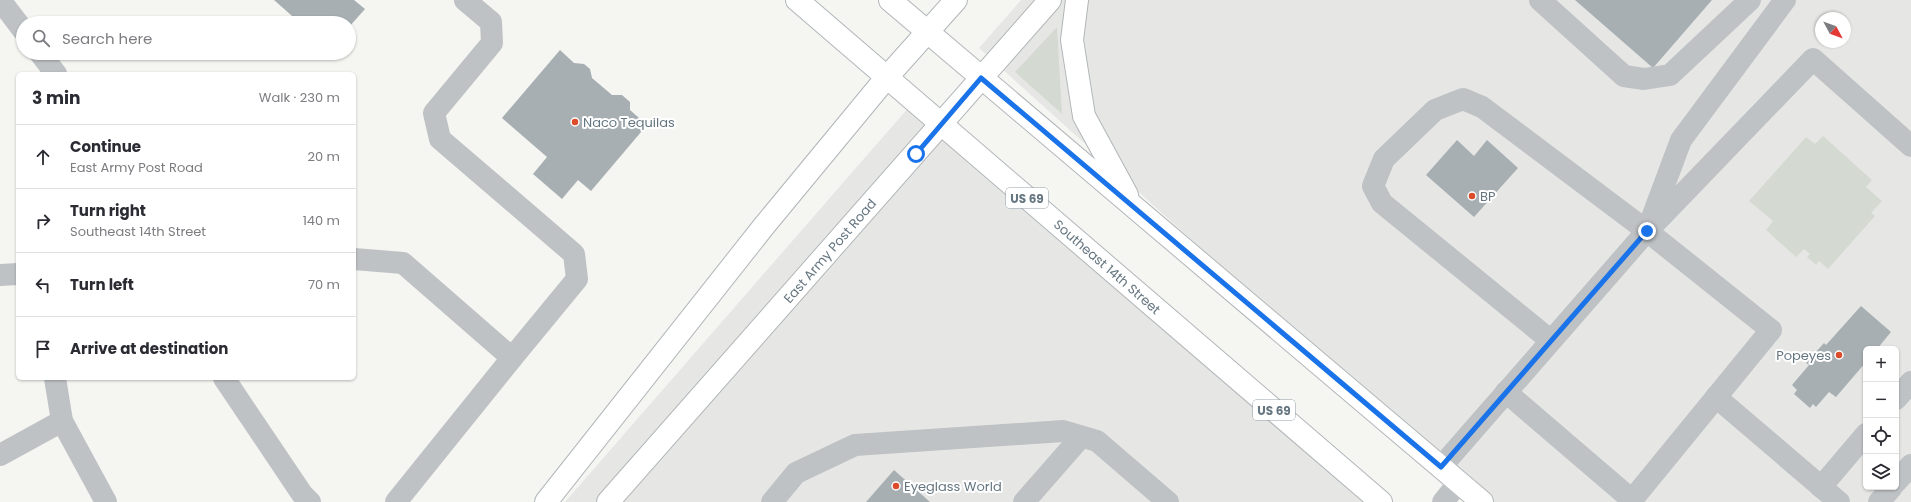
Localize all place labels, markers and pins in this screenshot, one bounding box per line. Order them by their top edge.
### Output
place label: Naco Tequilas [583,113,675,132]
marker: Naco Tequilas [570,117,580,127]
place label: BP [1480,187,1496,206]
marker: BP [1467,191,1477,201]
place label: Popeyes [1776,346,1831,365]
marker: Popeyes [1834,350,1844,360]
place label: Eyeglass World [904,477,1002,496]
marker: Eyeglass World [891,481,901,491]

